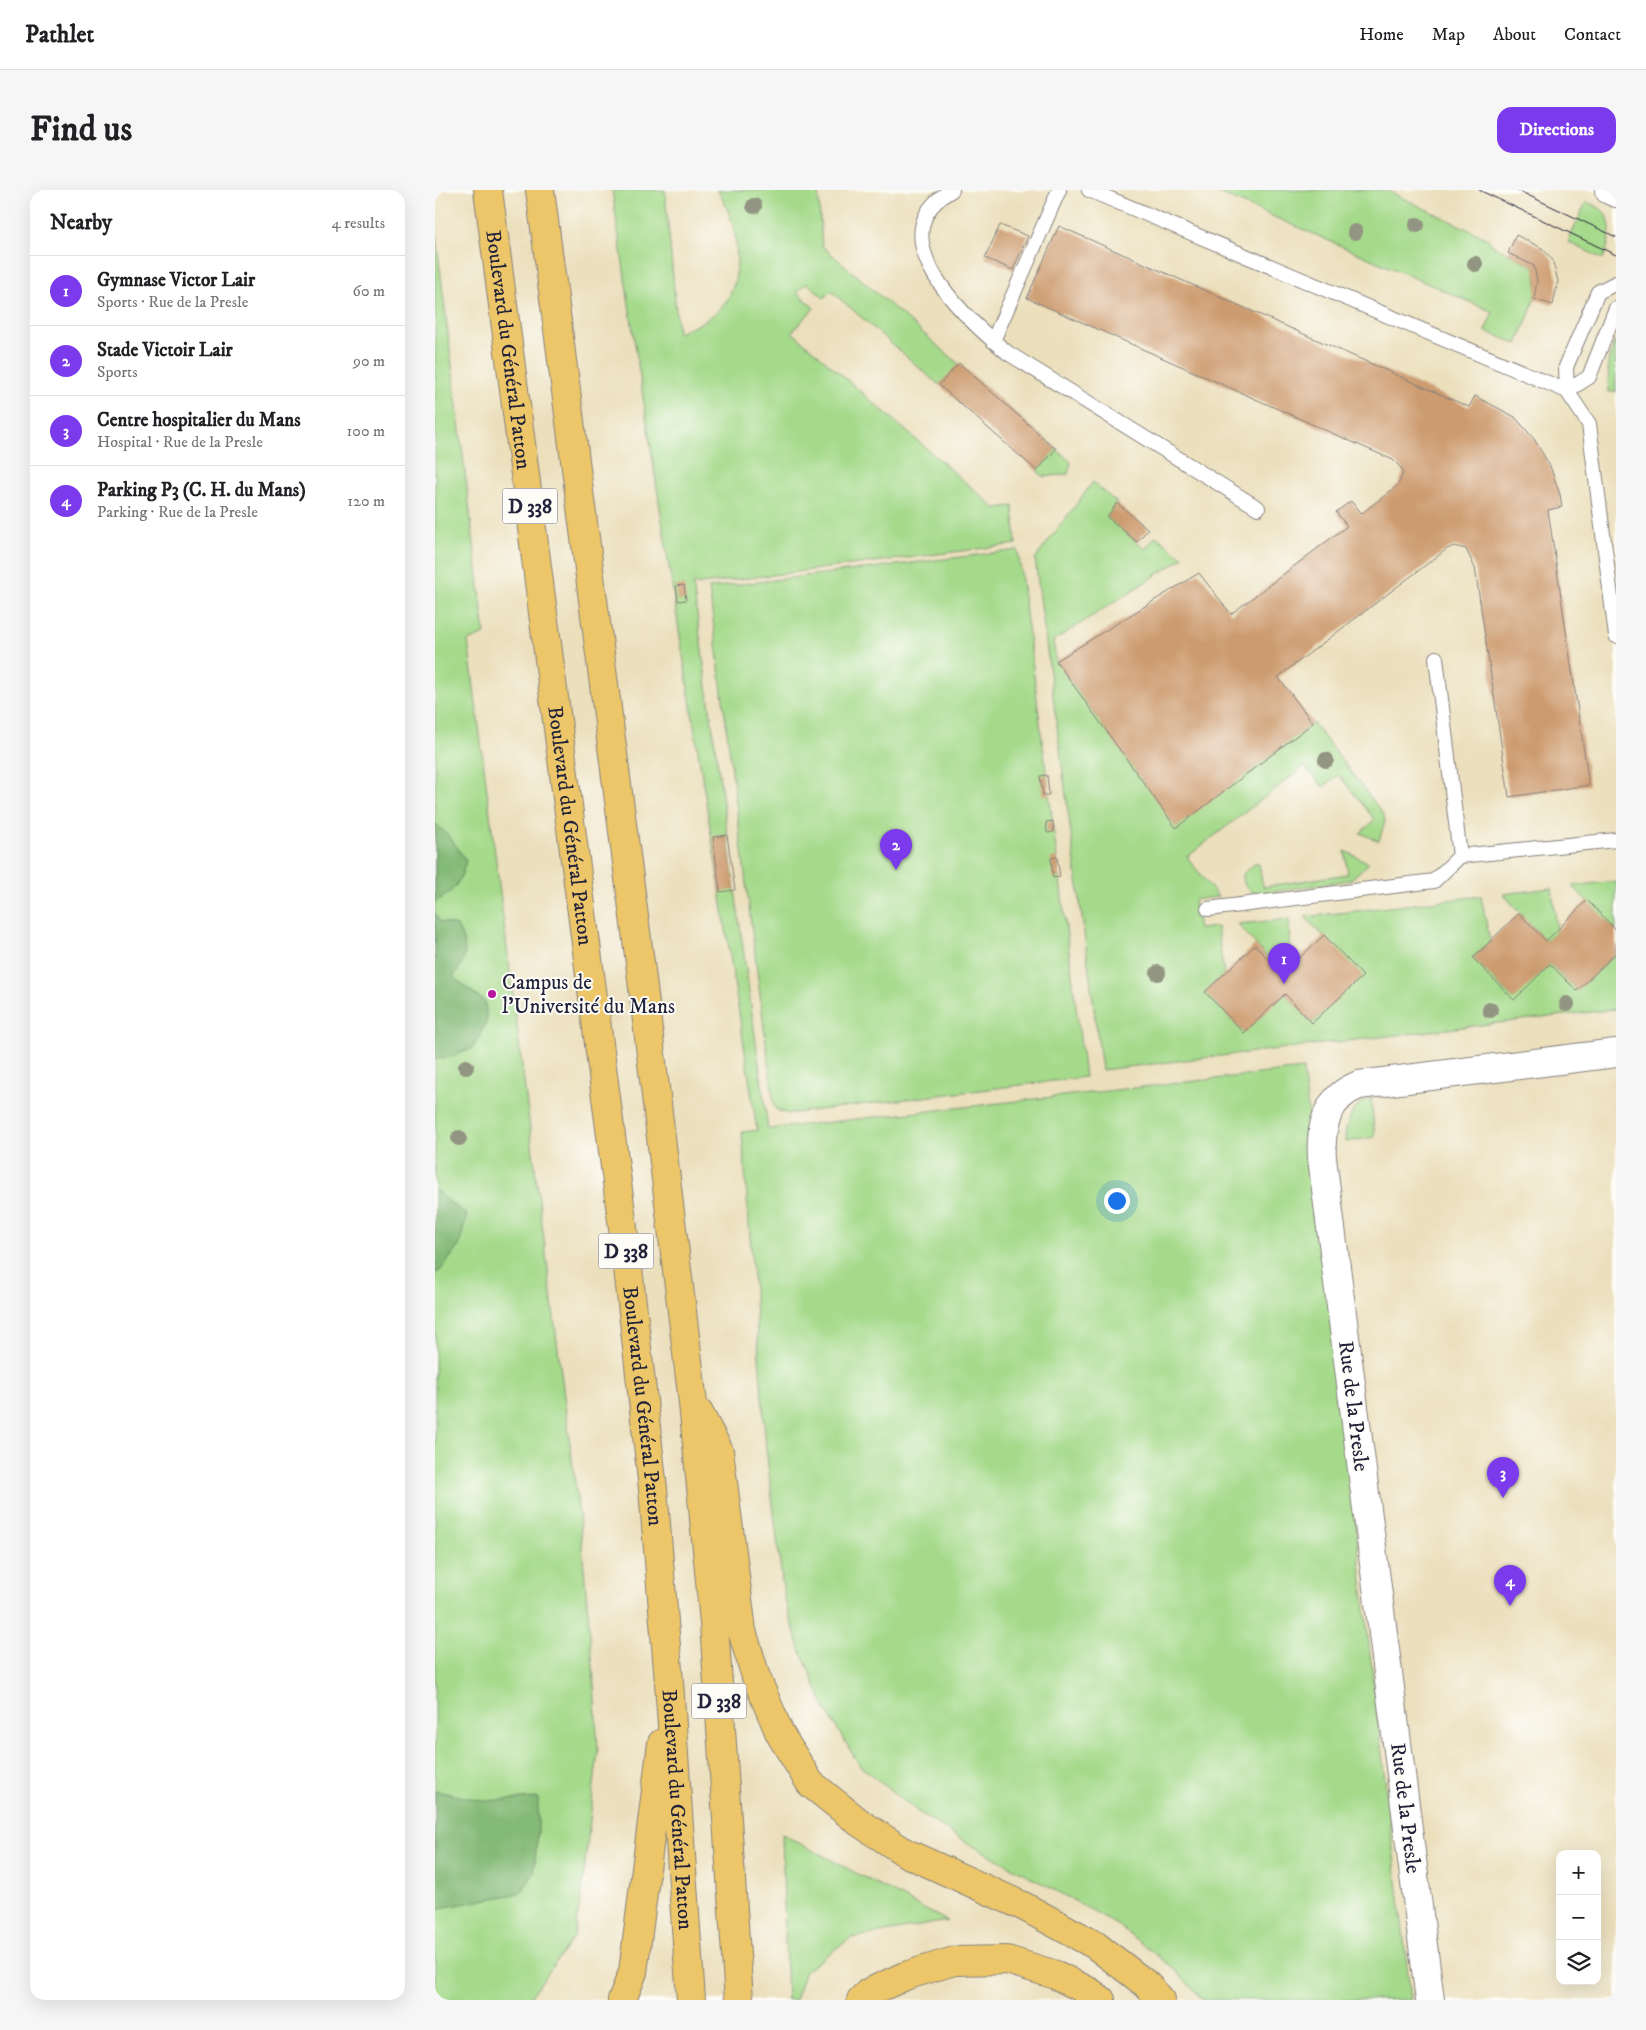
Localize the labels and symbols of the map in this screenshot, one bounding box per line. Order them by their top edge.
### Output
street label: Boulevard du Général Patton [479,229,536,471]
road number: D 338 [503,488,557,524]
street label: Boulevard du Général Patton [541,705,598,947]
pin: 2 [880,829,912,870]
pin: 1 [1268,943,1300,984]
place label: Campus de l'Université du Mans [502,970,675,1020]
marker: Campus de l'Université du Mans [486,988,498,1000]
your location [1104,1188,1130,1214]
road number: D 338 [599,1234,653,1268]
street label: Boulevard du Général Patton [616,1285,668,1527]
street label: Rue de la Presle [1332,1339,1374,1473]
pin: 3 [1487,1457,1519,1498]
pin: 4 [1494,1565,1526,1606]
road number: D 338 [691,1684,747,1718]
street label: Boulevard du Général Patton [656,1688,698,1931]
street label: Rue de la Presle [1384,1741,1426,1875]

